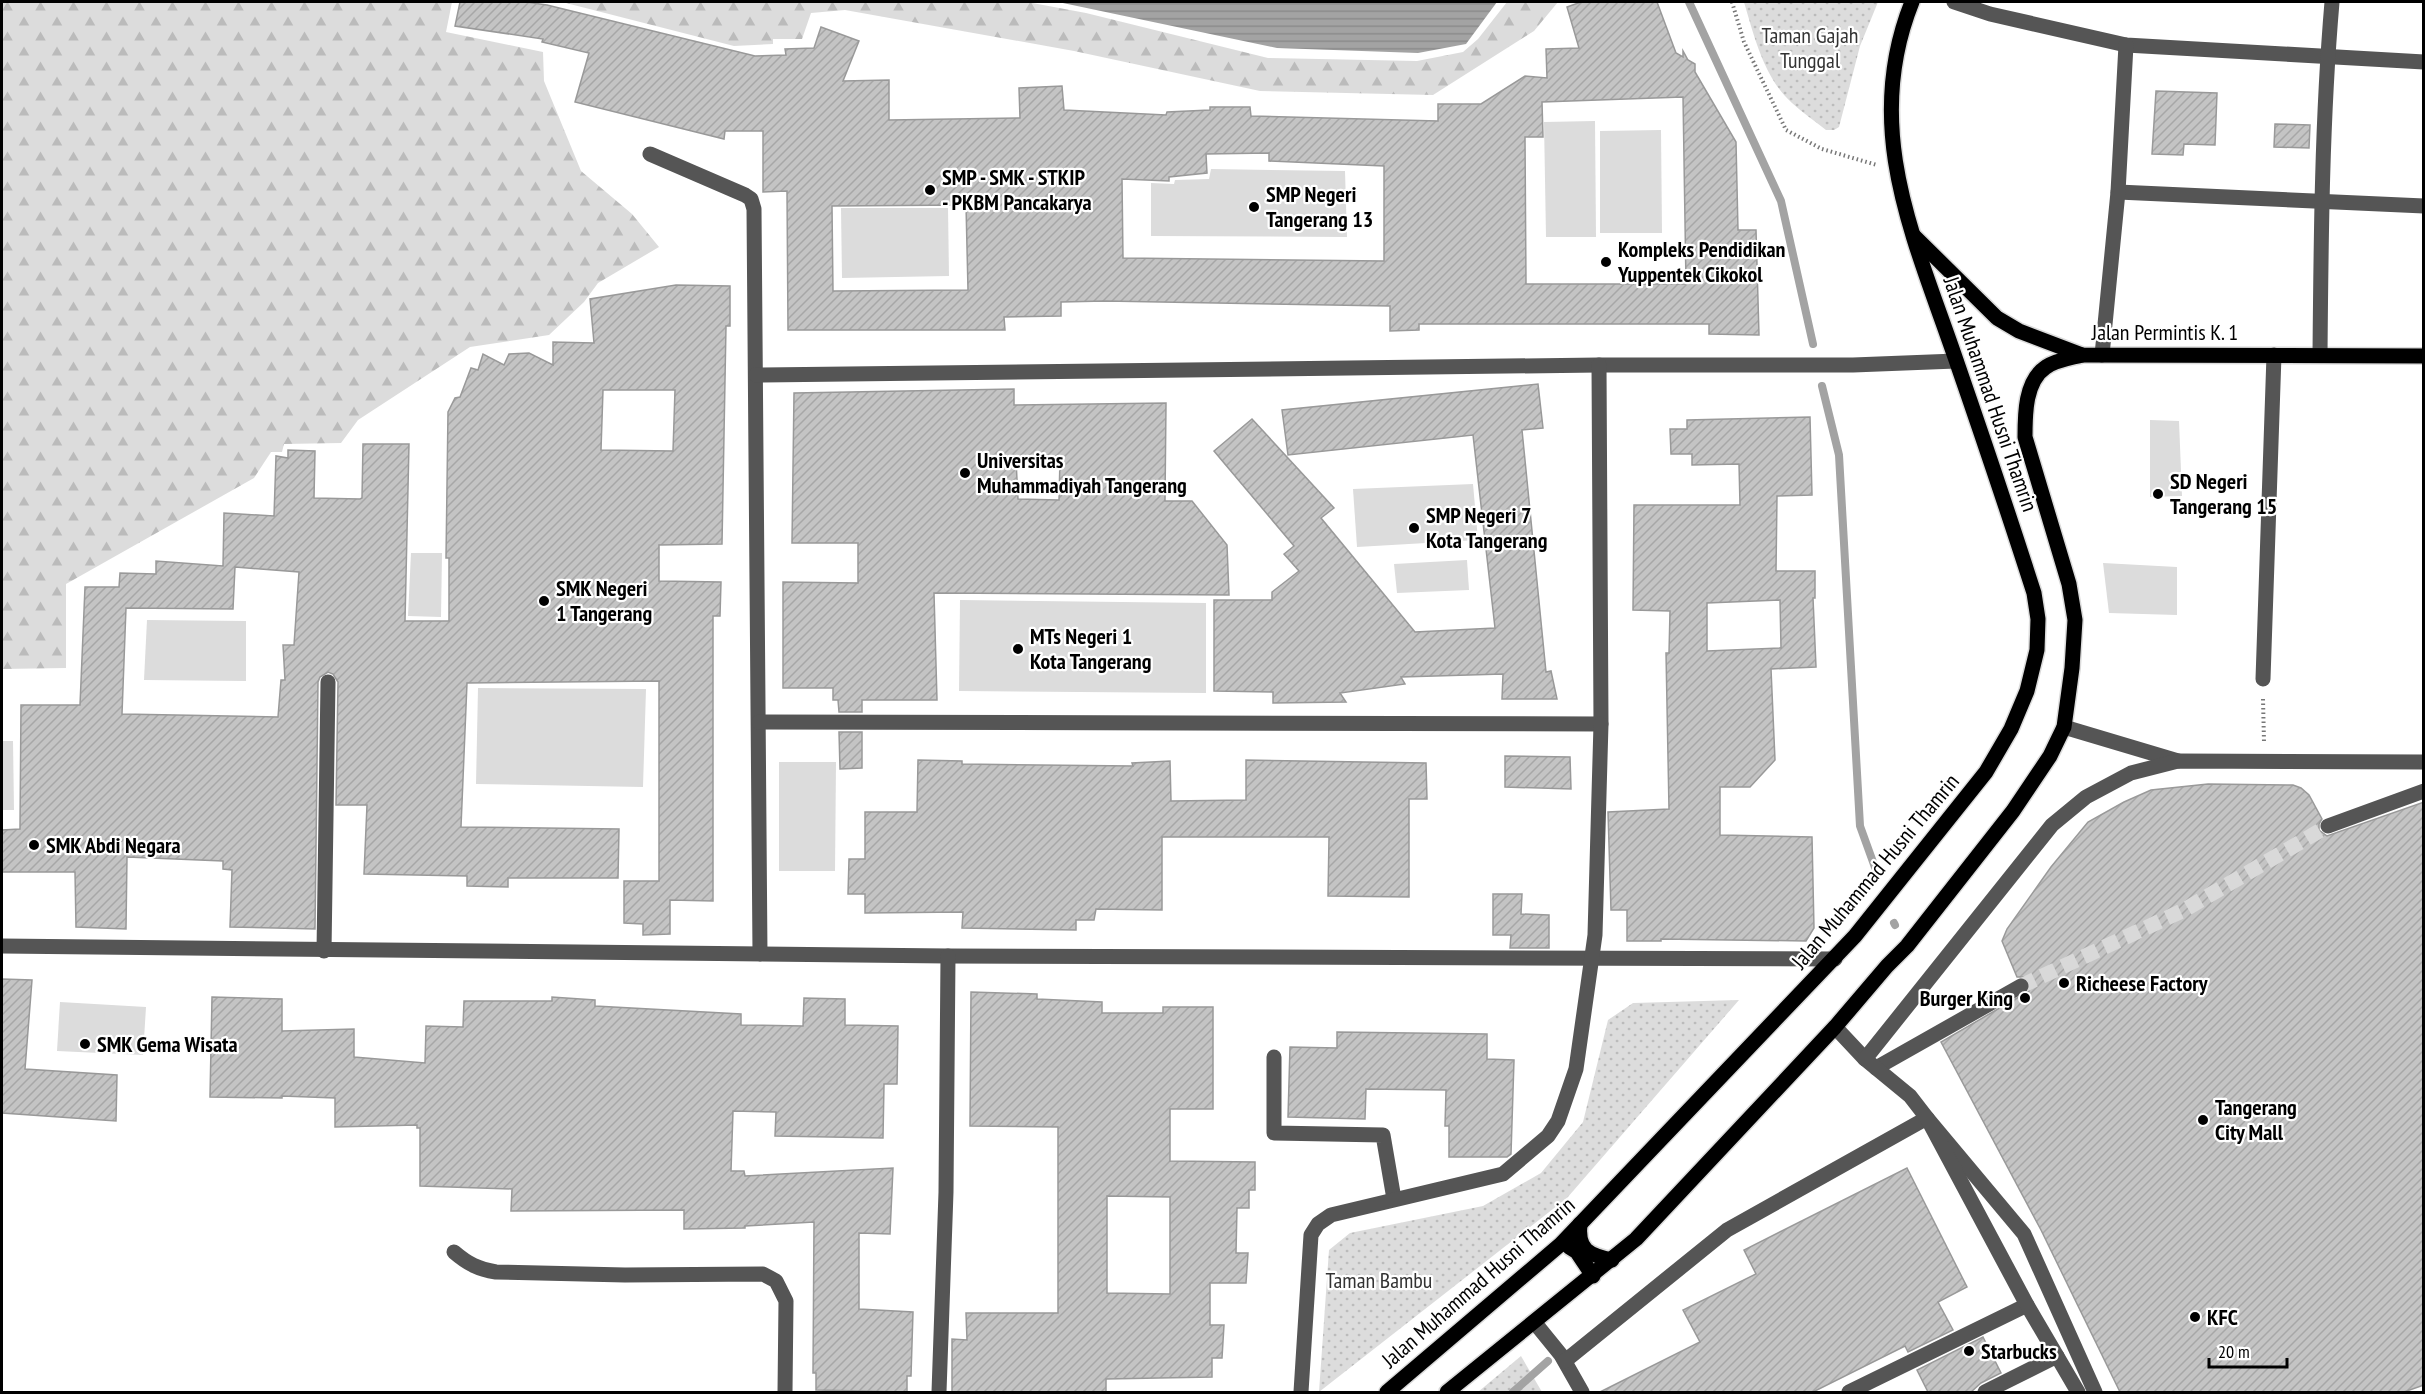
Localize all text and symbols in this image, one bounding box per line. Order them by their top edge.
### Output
park label: Taman Gajah Tunggal [1761,21,1859,74]
place label: SMP - SMK - STKIP - PKBM Pancakarya [942,163,1092,216]
place label: SMP Negeri Tangerang 13 [1266,180,1373,233]
marker: SMP - SMK - STKIP - PKBM Pancakarya [923,183,937,197]
marker: SMP Negeri Tangerang 13 [1247,200,1261,214]
place label: Kompleks Pendidikan Yuppentek Cikokol [1617,235,1786,288]
marker: Kompleks Pendidikan Yuppentek Cikokol [1599,255,1613,269]
street label: Jalan Muhammad Husni Thamrin [1937,272,2044,515]
street label: Jalan Permintis K. 1 [2091,318,2238,346]
place label: Universitas Muhammadiyah Tangerang [977,446,1187,499]
marker: Universitas Muhammadiyah Tangerang [958,466,972,480]
place label: SD Negeri Tangerang 15 [2170,467,2277,520]
marker: SD Negeri Tangerang 15 [2151,487,2165,501]
place label: SMP Negeri 7 Kota Tangerang [1426,501,1548,554]
marker: SMP Negeri 7 Kota Tangerang [1407,521,1421,535]
place label: SMK Negeri 1 Tangerang [556,574,652,627]
marker: SMK Negeri 1 Tangerang [537,594,551,608]
place label: MTs Negeri 1 Kota Tangerang [1030,622,1152,675]
marker: MTs Negeri 1 Kota Tangerang [1011,642,1025,656]
street label: Jalan Muhammad Husni Thamrin [1784,768,1965,975]
place label: SMK Abdi Negara [46,831,181,859]
marker: SMK Abdi Negara [27,838,41,852]
place label: Richeese Factory [2076,969,2209,997]
marker: Richeese Factory [2057,976,2071,990]
place label: Burger King [1920,984,2013,1012]
marker: Burger King [2018,991,2032,1005]
place label: SMK Gema Wisata [97,1030,238,1058]
marker: SMK Gema Wisata [78,1037,92,1051]
place label: Tangerang City Mall [2215,1093,2297,1146]
marker: Tangerang City Mall [2196,1113,2210,1127]
street label: Jalan Muhammad Husni Thamrin [1375,1191,1580,1374]
park label: Taman Bambu [1326,1266,1432,1294]
place label: KFC [2207,1303,2238,1331]
marker: KFC [2188,1310,2202,1324]
scale bar [2209,1331,2287,1369]
place label: Starbucks [1981,1337,2057,1365]
text: 20 m [2218,1340,2250,1363]
marker: Starbucks [1962,1344,1976,1358]

